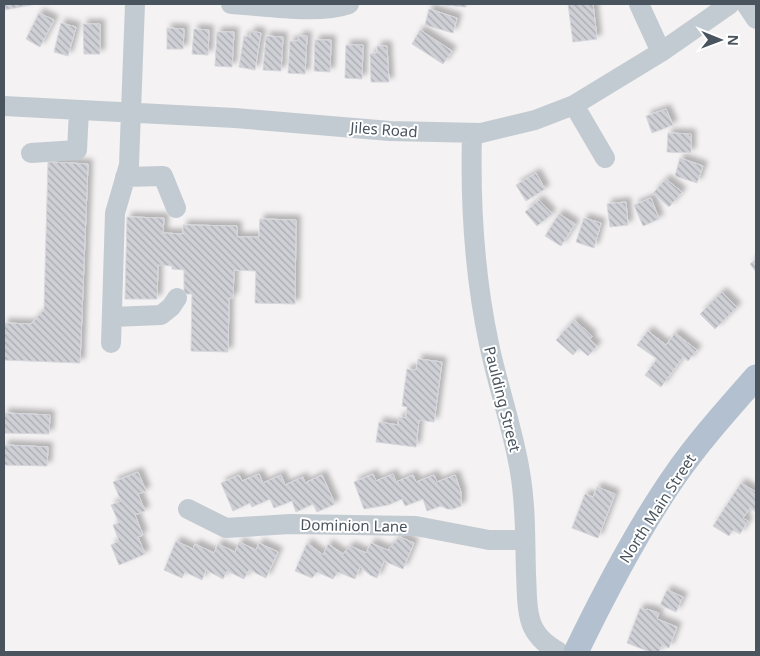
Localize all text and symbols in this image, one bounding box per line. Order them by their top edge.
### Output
north arrow [695,15,745,65]
text: N [724,34,743,46]
street label: Jiles Road [348,117,418,141]
street label: Paulding Street [480,344,526,454]
street label: North Main Street [614,449,700,566]
street label: Dominion Lane [300,514,408,536]

